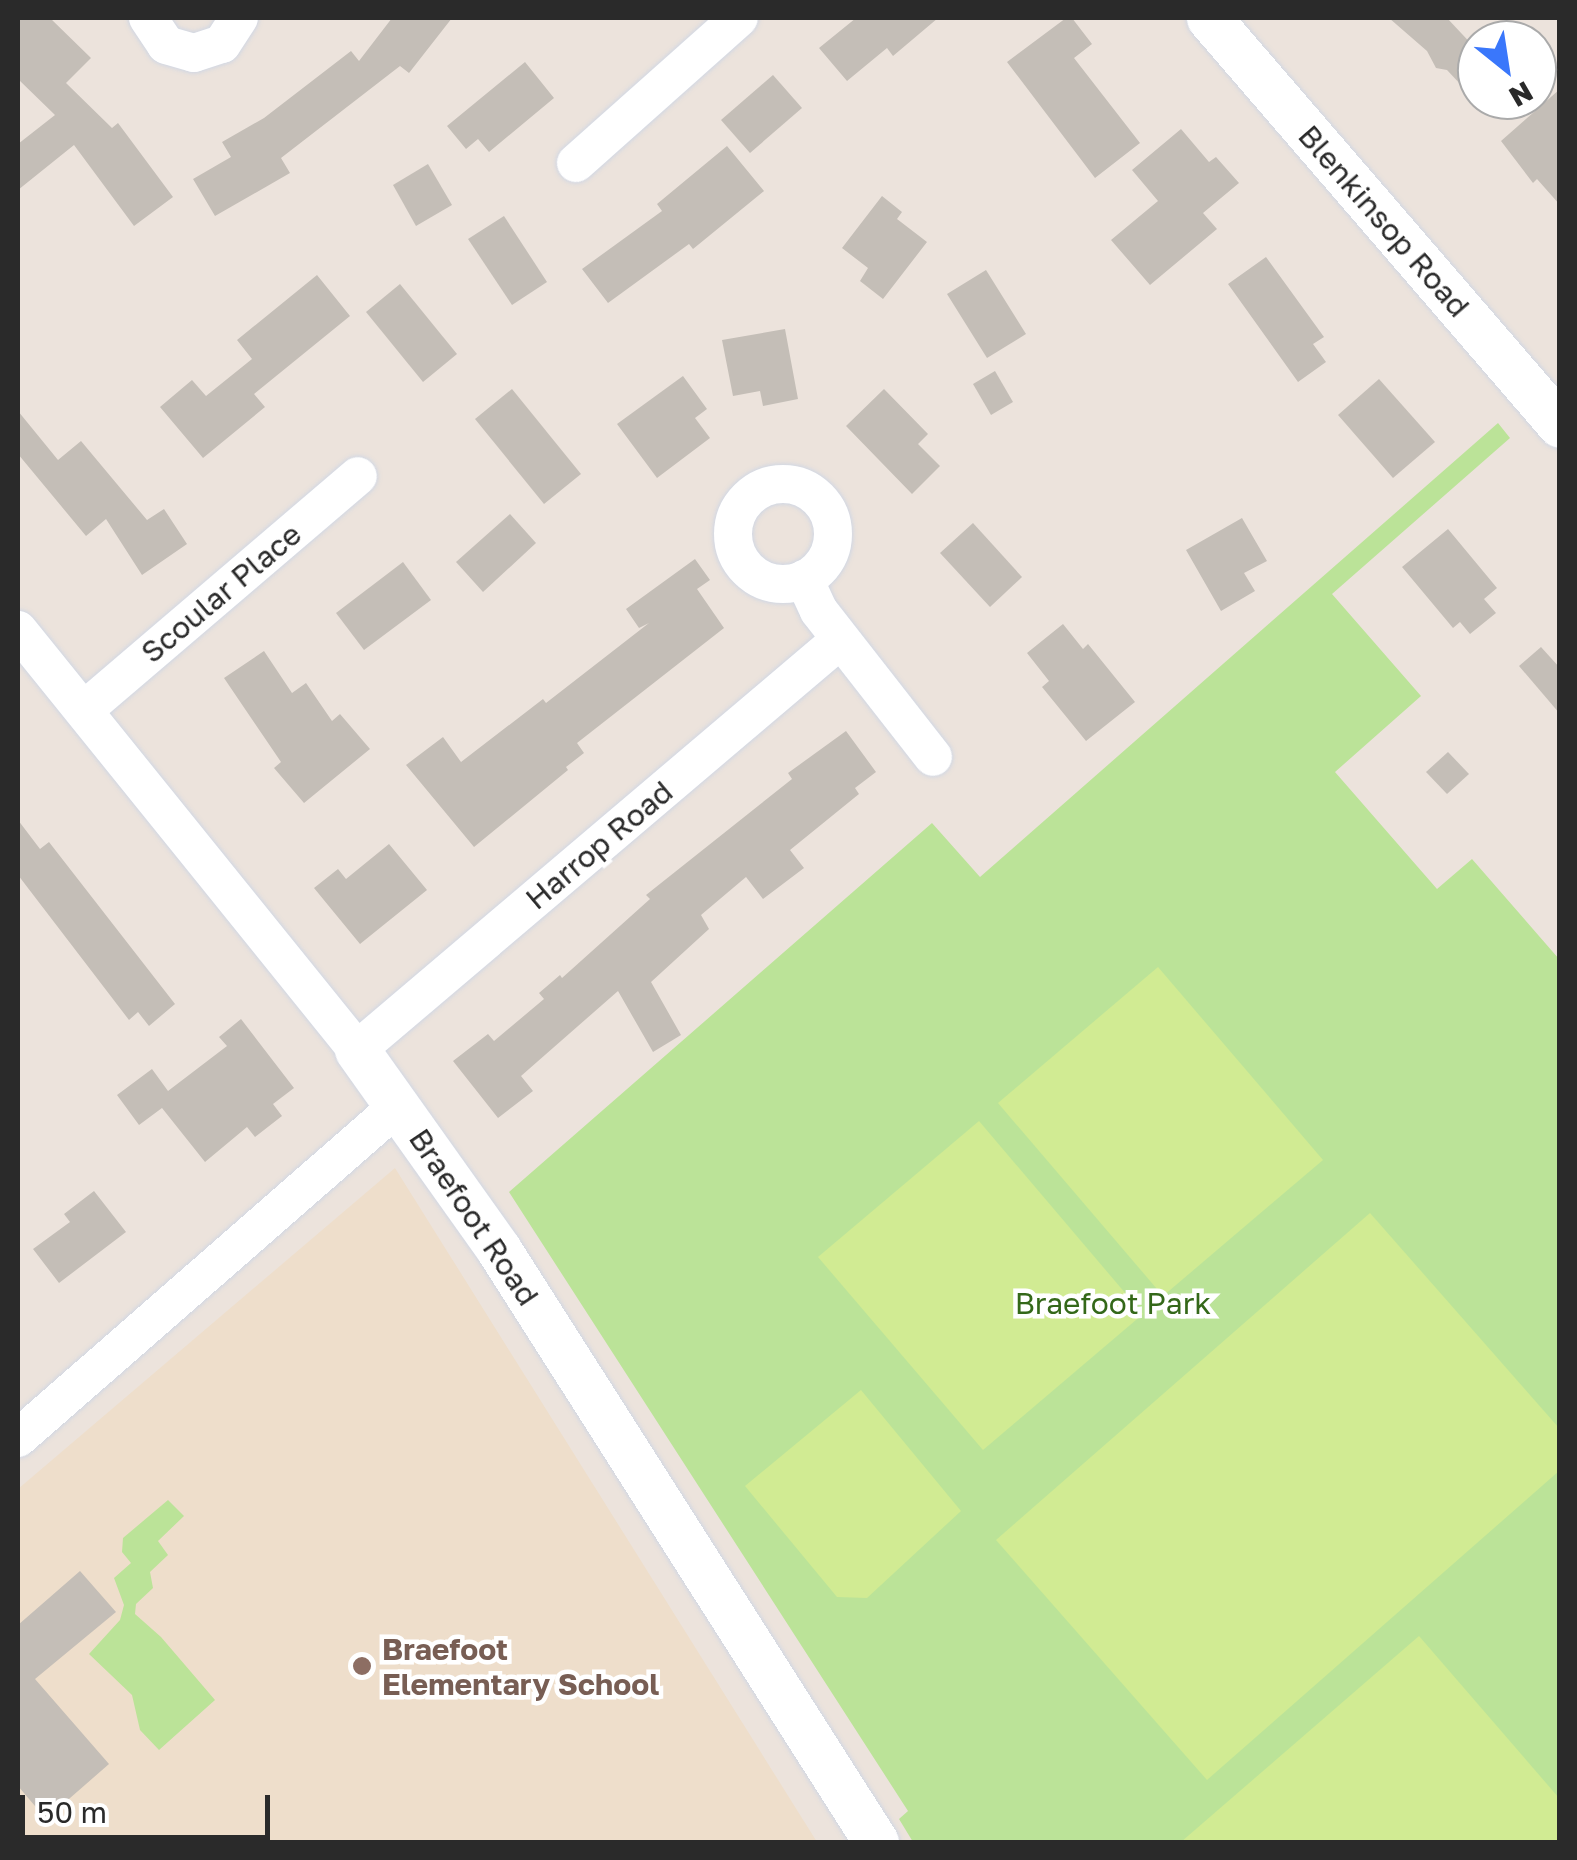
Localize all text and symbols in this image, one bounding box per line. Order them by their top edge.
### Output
north arrow [1457,20,1557,120]
text: N [1504,75,1539,114]
street label: Blenkinsop Road [1291,118,1477,324]
street label: Scoular Place [134,516,308,670]
street label: Harrop Road [518,773,680,917]
street label: Braefoot Road [402,1122,546,1312]
park label: Braefoot Park [1015,1285,1211,1321]
place label: Braefoot Elementary School [382,1631,659,1702]
marker: Braefoot Elementary School [351,1655,373,1677]
scale bar [25,1775,275,1837]
text: 50 m [37,1794,107,1830]

